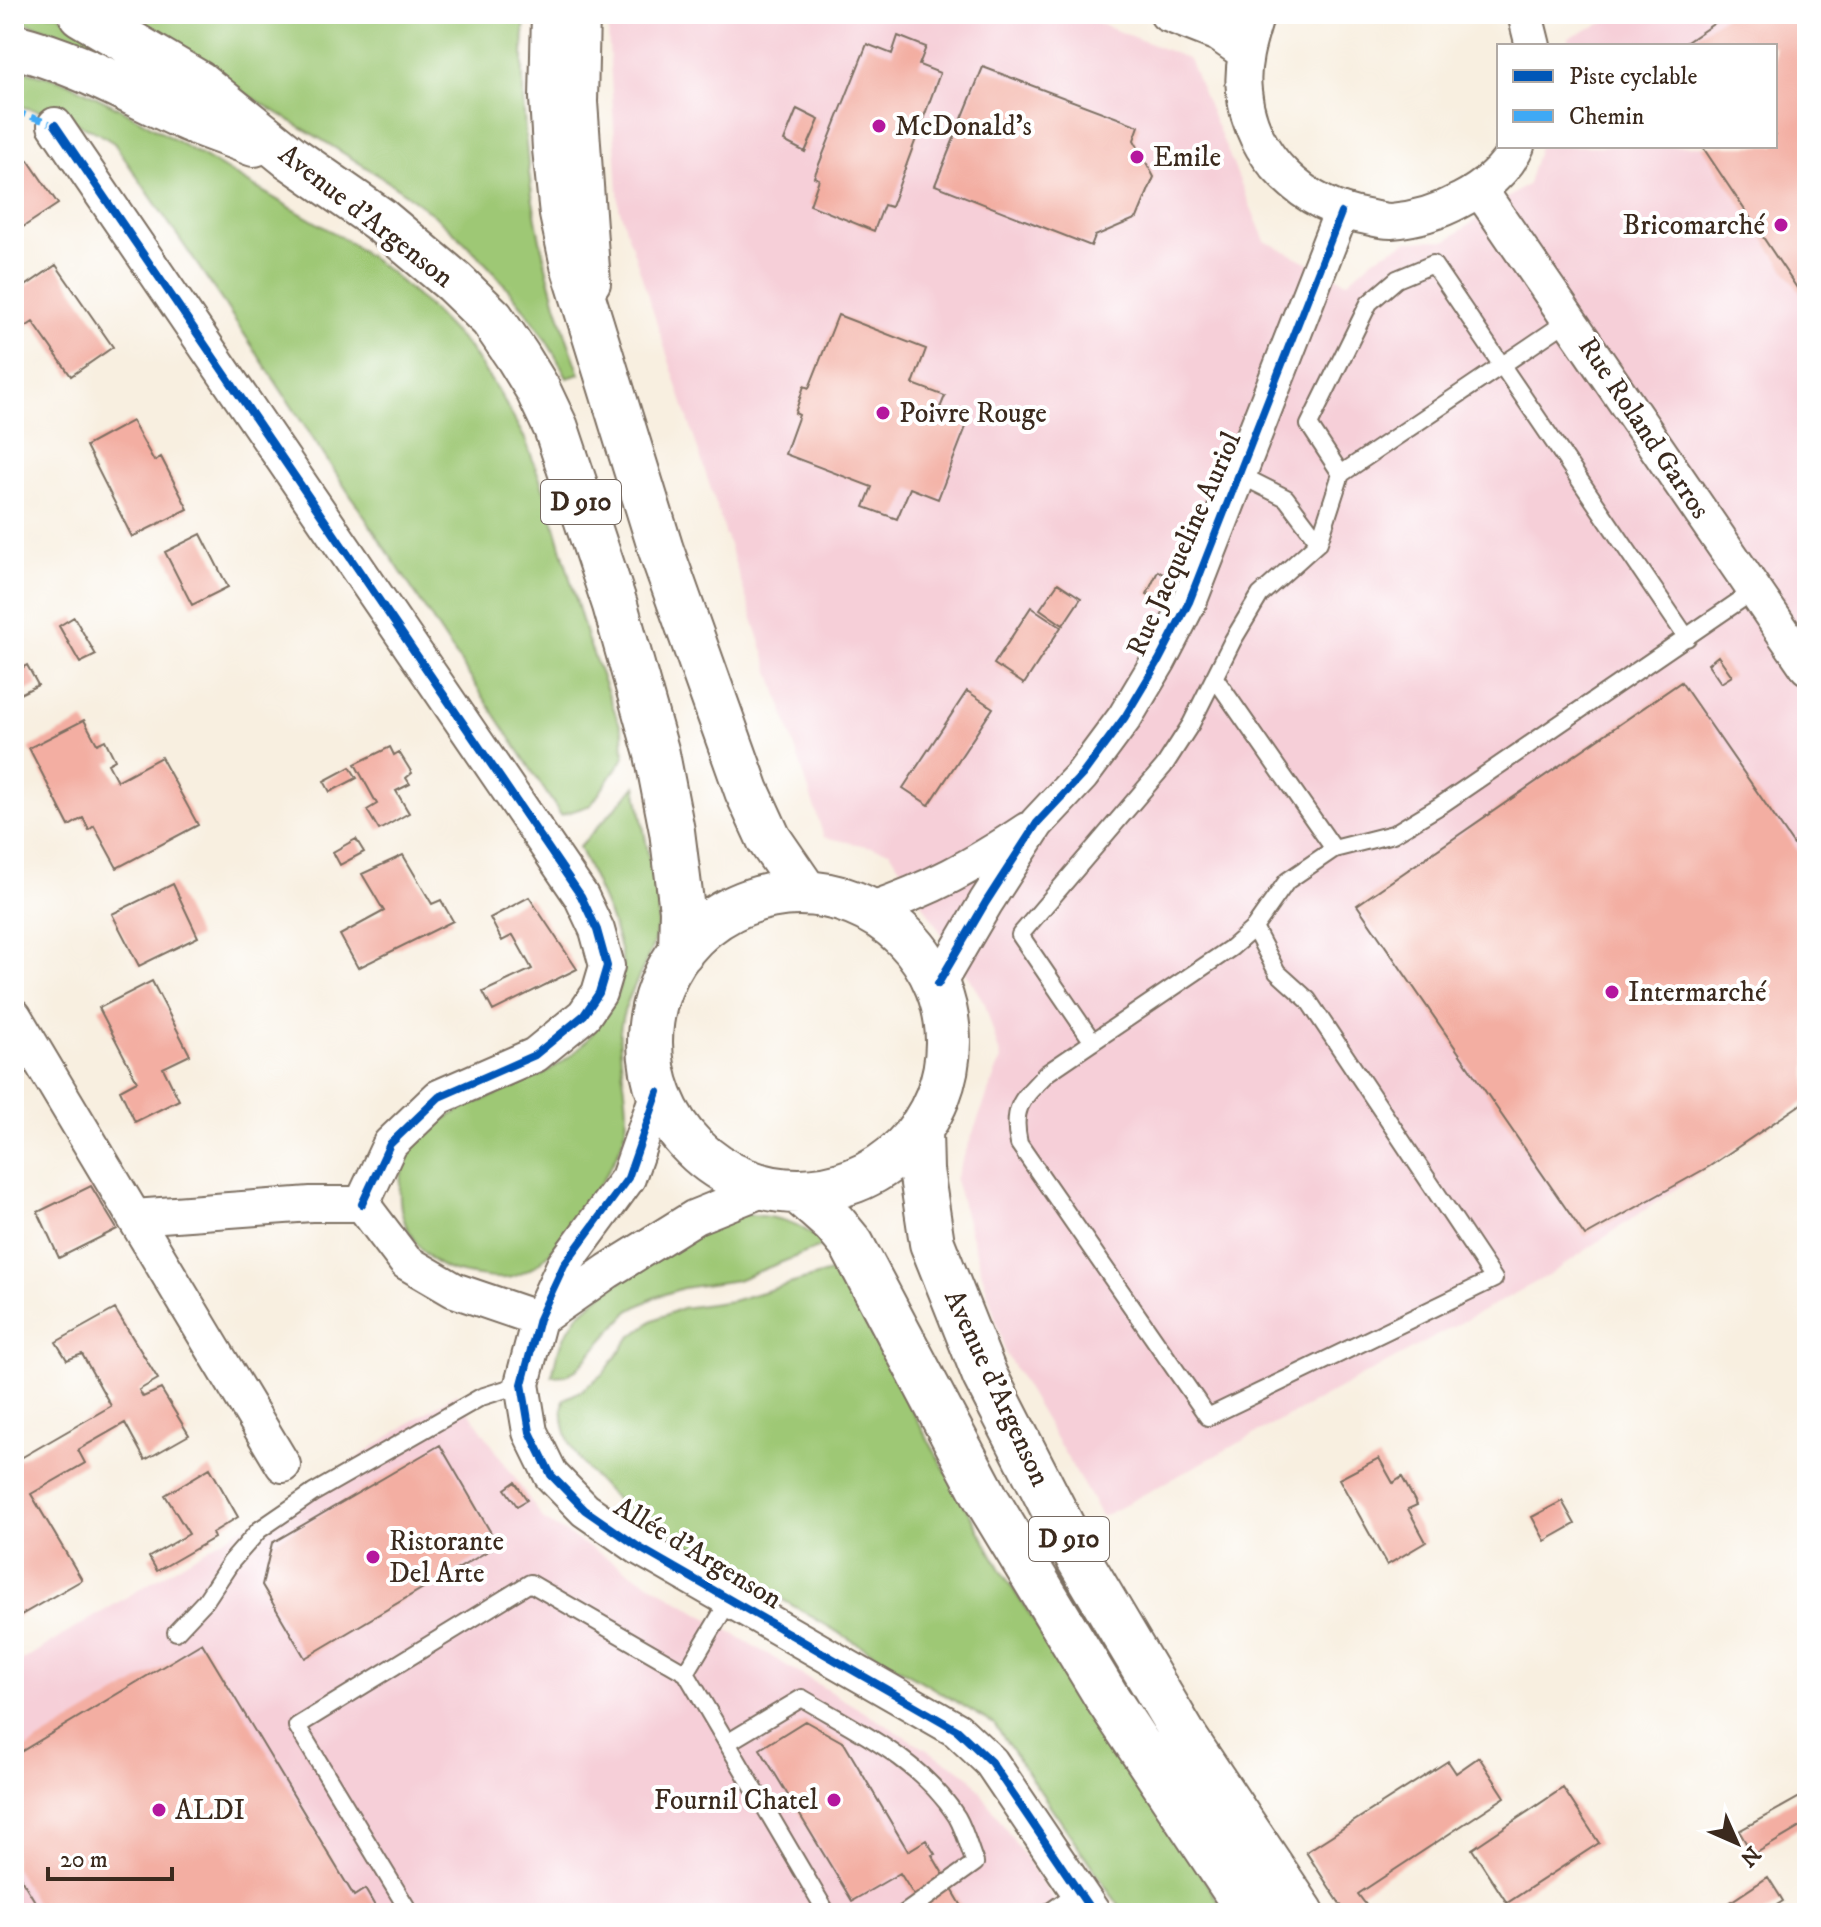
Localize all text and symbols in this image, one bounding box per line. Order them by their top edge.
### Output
legend [1497,44,1777,148]
text: Piste cyclable [1569,62,1697,92]
text: Chemin [1569,102,1645,132]
place label: McDonald's [895,109,1032,144]
marker: McDonald's [870,117,888,135]
street label: Avenue d'Argenson [271,137,461,295]
place label: Emile [1153,140,1221,175]
marker: Emile [1128,148,1146,166]
place label: Bricomarché [1623,208,1765,243]
marker: Bricomarché [1772,216,1790,234]
street label: Rue Roland Garros [1570,330,1718,526]
place label: Poivre Rouge [899,396,1047,431]
marker: Poivre Rouge [874,404,892,422]
street label: Rue Jacqueline Auriol [1119,426,1249,662]
road number: D 910 [541,480,621,524]
place label: Intermarché [1628,975,1767,1010]
marker: Intermarché [1603,983,1621,1001]
street label: Avenue d'Argenson [936,1284,1058,1492]
street label: Allée d’Argenson [608,1489,789,1617]
road number: D 910 [1029,1517,1109,1561]
place label: Ristorante Del Arte [389,1524,504,1591]
marker: Ristorante Del Arte [364,1548,382,1566]
place label: Fournil Chatel [654,1783,819,1818]
marker: Fournil Chatel [825,1791,843,1809]
place label: ALDI [175,1793,245,1828]
marker: ALDI [150,1801,168,1819]
north arrow [1697,1803,1777,1883]
scale bar [48,1831,172,1881]
text: N [1734,1840,1766,1872]
text: 20 m [60,1845,108,1875]

